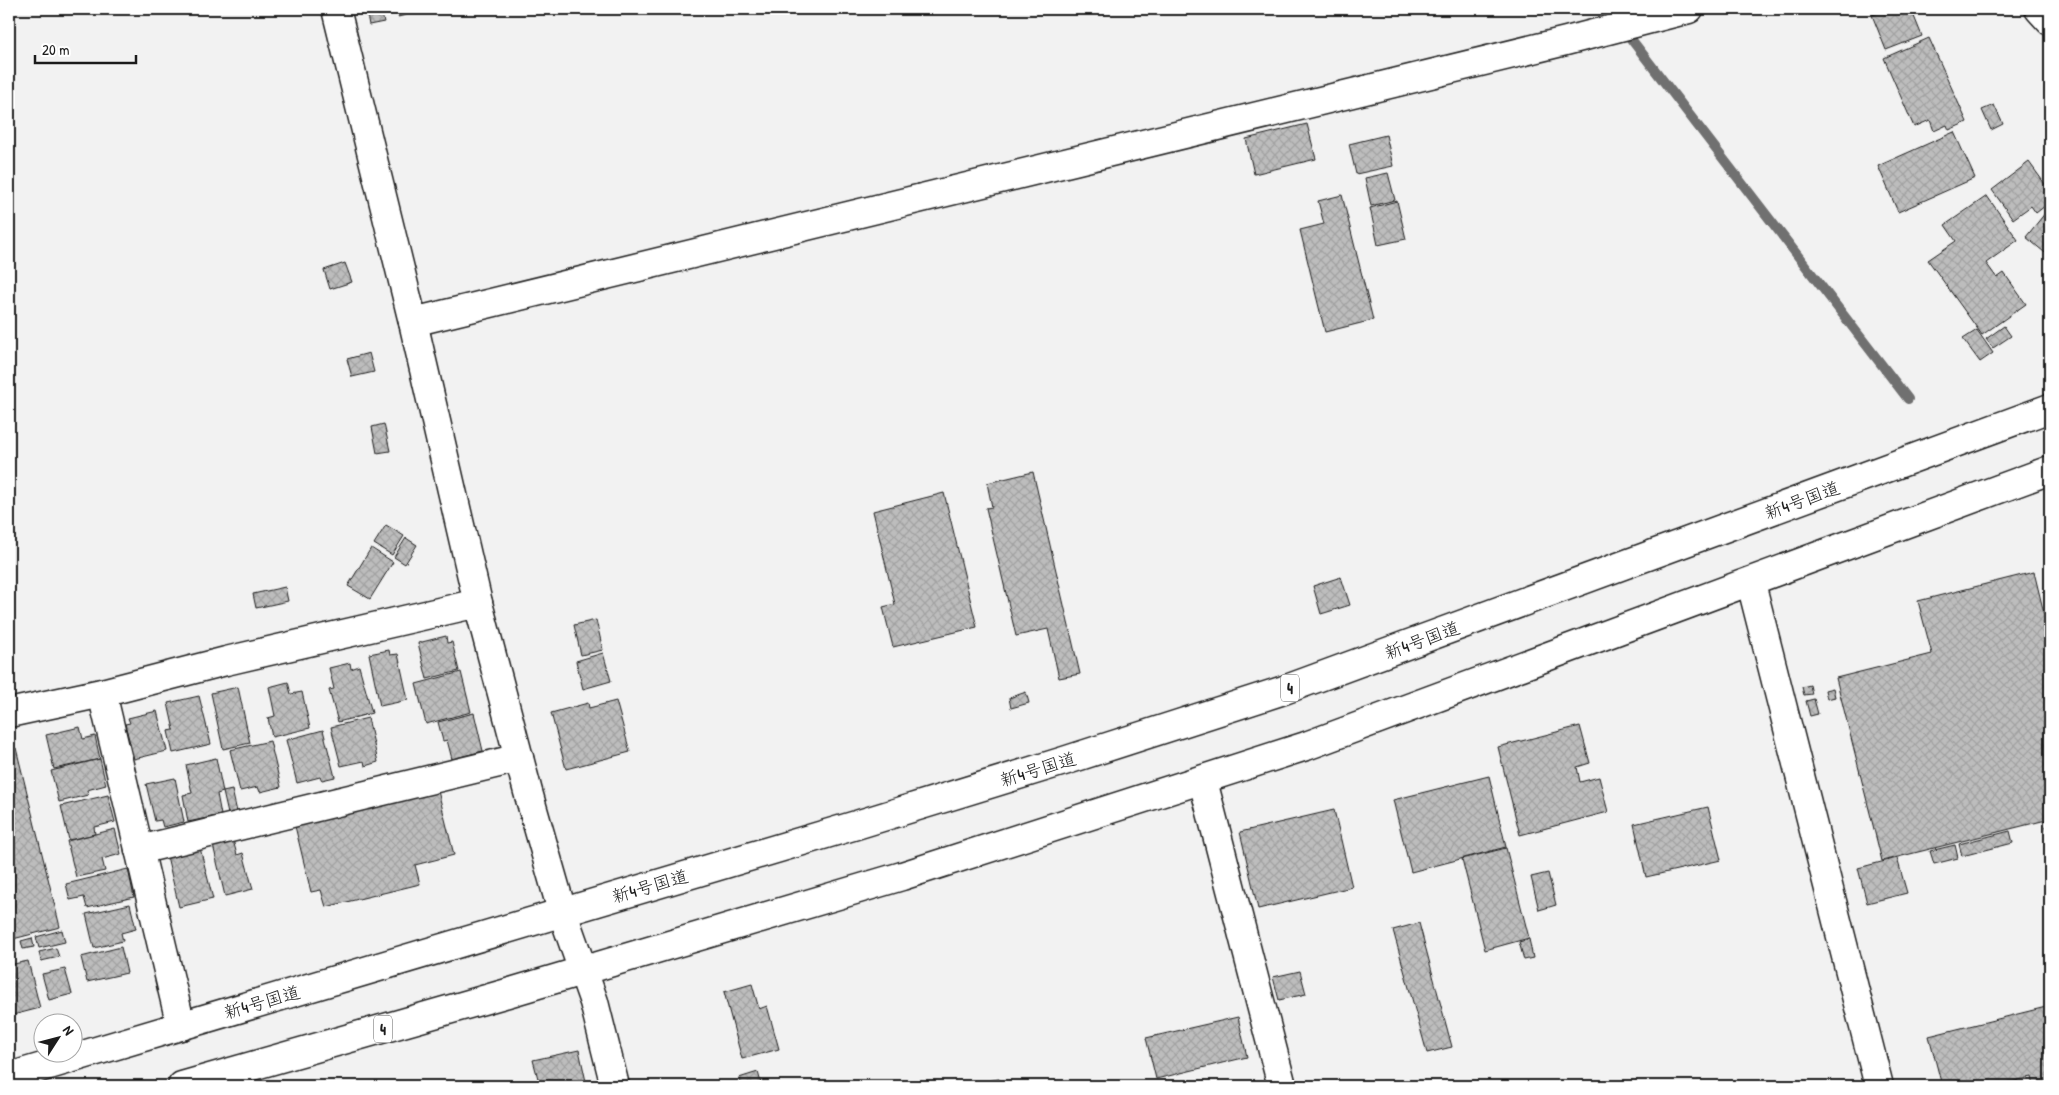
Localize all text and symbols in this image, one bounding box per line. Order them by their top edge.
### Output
scale bar [35,32,136,64]
text: 20 m [42,39,69,60]
street label: 新4号国道 [1761,475,1843,525]
street label: 新4号国道 [1381,615,1463,665]
road number: 4 [1281,674,1299,701]
street label: 新4号国道 [997,746,1079,792]
street label: 新4号国道 [609,863,691,909]
street label: 新4号国道 [221,979,303,1025]
north arrow [32,1012,82,1062]
road number: 4 [374,1016,392,1042]
text: N [59,1021,79,1039]

